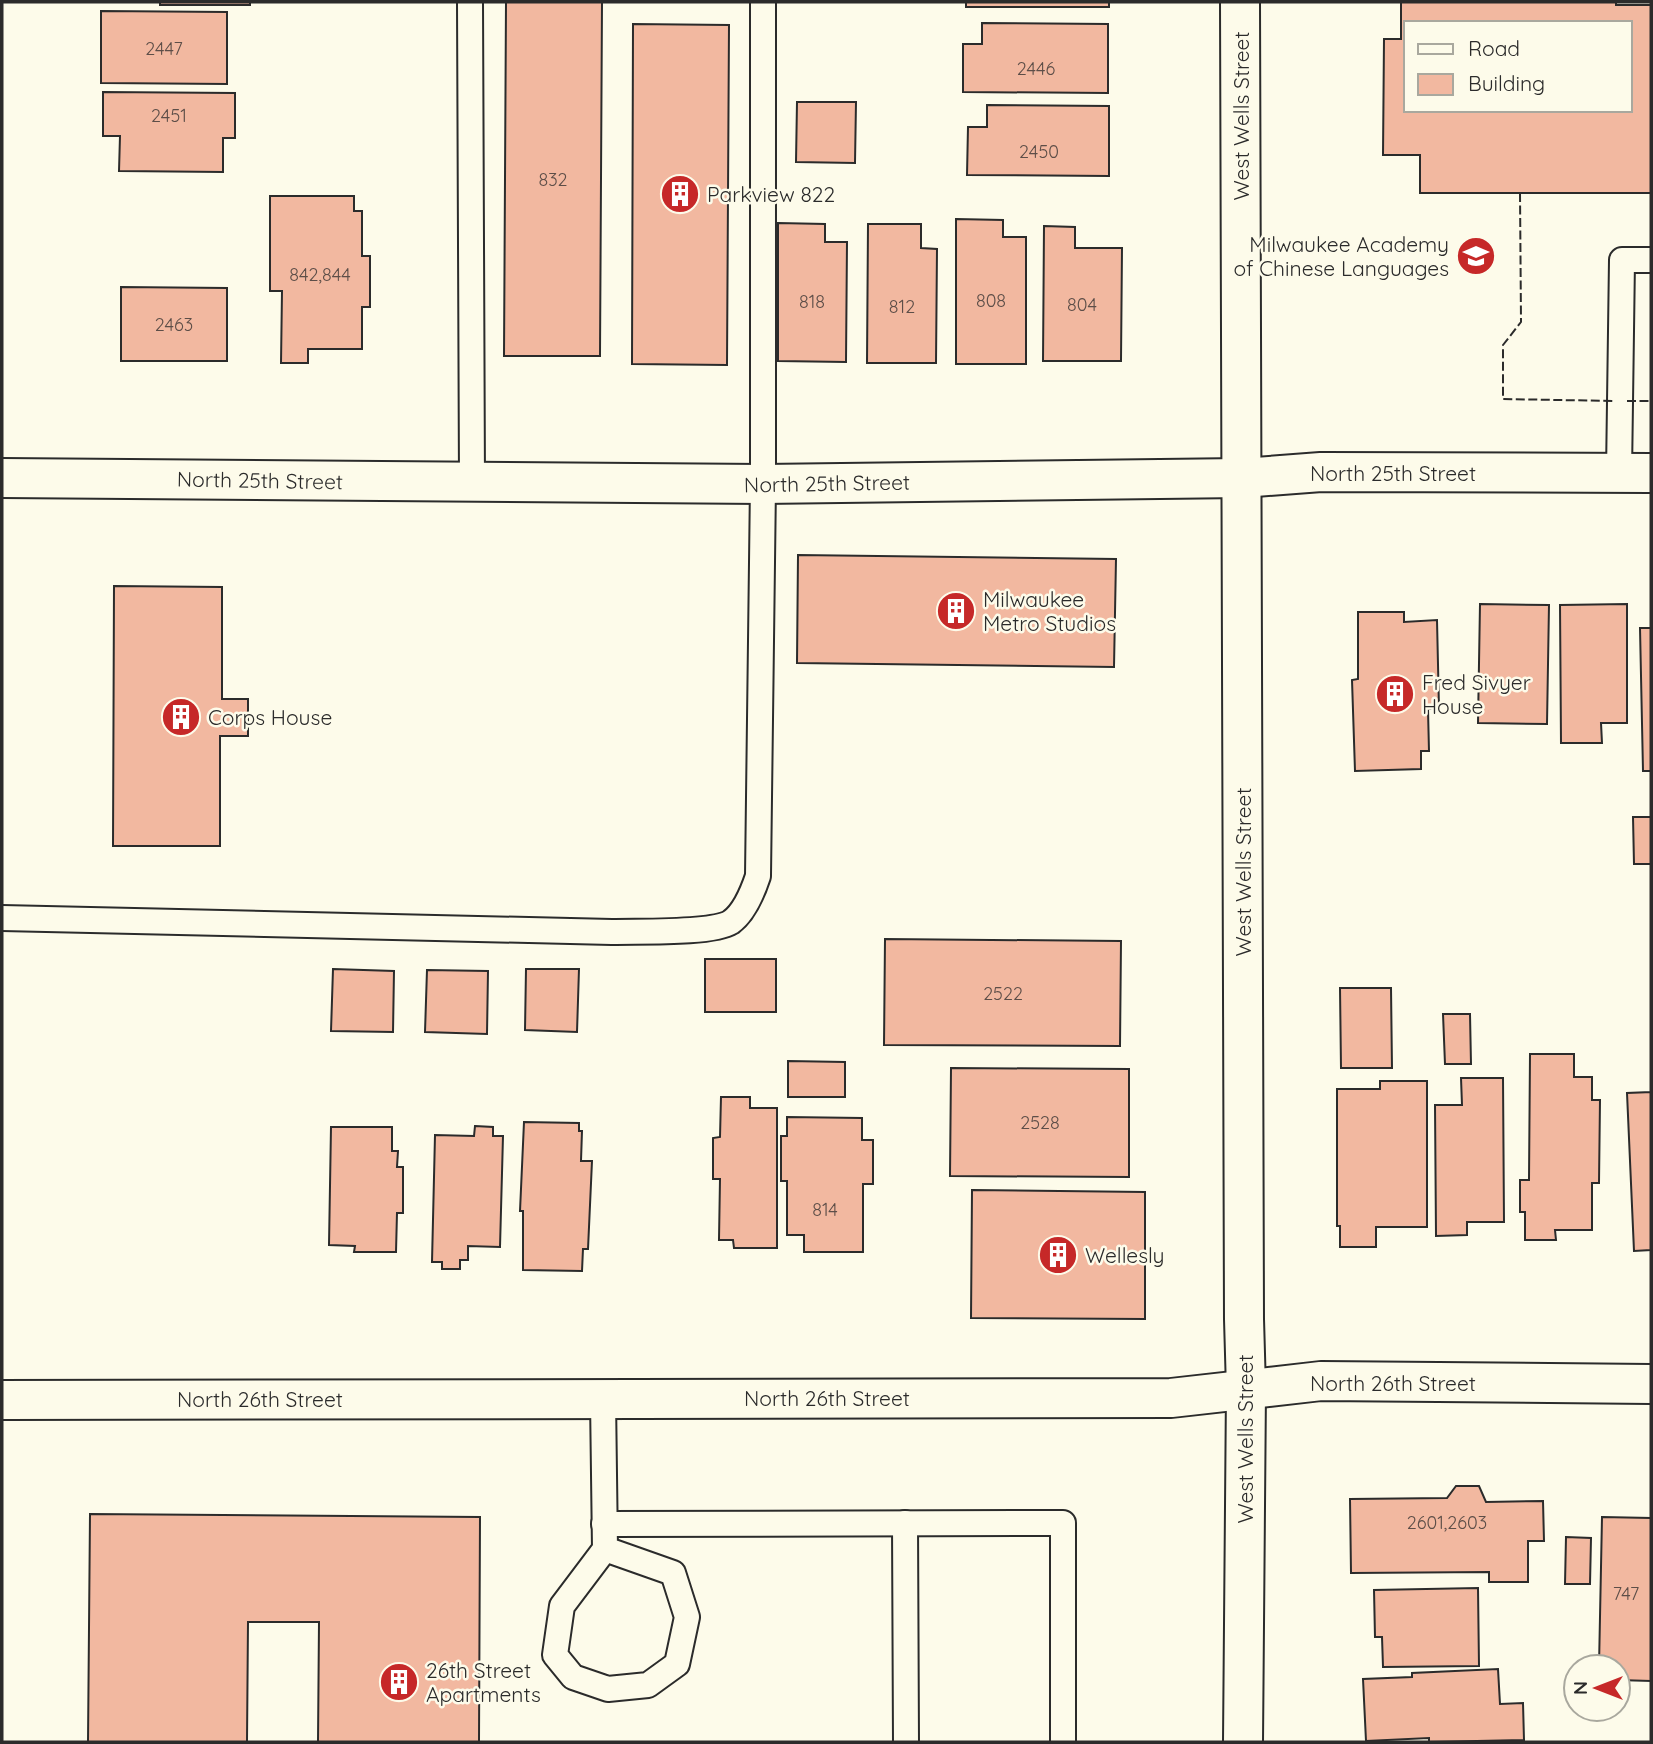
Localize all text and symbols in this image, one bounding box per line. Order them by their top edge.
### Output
legend [1404,21,1632,112]
street label: West Wells Street [1228,31,1254,201]
text: Road [1468,35,1520,61]
house number: 2447 [145,37,183,60]
house number: 2446 [1017,57,1055,80]
text: Building [1468,70,1545,96]
house number: 2451 [151,104,187,127]
house number: 2450 [1019,140,1059,163]
house number: 832 [538,168,568,191]
building icon: Parkview 822 [659,173,701,215]
place label: Parkview 822 [707,181,835,207]
place label: Milwaukee Academy of Chinese Languages [1233,231,1449,281]
school or university icon: Milwaukee Academy of Chinese Languages [1455,235,1497,277]
house number: 842,844 [289,263,351,286]
house number: 808 [976,289,1006,312]
house number: 818 [799,290,825,313]
house number: 804 [1067,293,1097,316]
house number: 812 [889,295,915,318]
house number: 2463 [155,313,193,336]
street label: North 25th Street [1310,460,1476,486]
street label: North 25th Street [177,466,343,494]
street label: North 25th Street [744,469,910,497]
place label: Milwaukee Metro Studios [983,586,1116,636]
building icon: Milwaukee Metro Studios [935,590,977,632]
place label: Fred Sivyer House [1422,669,1531,719]
building icon: Fred Sivyer House [1374,673,1416,715]
building icon: Corps House [160,696,202,738]
place label: Corps House [208,704,332,730]
street label: West Wells Street [1230,787,1256,957]
house number: 2522 [983,982,1023,1005]
house number: 2528 [1020,1111,1060,1134]
house number: 814 [812,1198,838,1221]
building icon: Wellesly [1037,1234,1079,1276]
place label: Wellesly [1085,1242,1164,1268]
street label: West Wells Street [1232,1354,1258,1524]
street label: North 26th Street [1310,1370,1476,1396]
street label: North 26th Street [744,1385,910,1411]
street label: North 26th Street [177,1386,343,1412]
house number: 2601,2603 [1407,1511,1487,1534]
house number: 747 [1613,1582,1639,1605]
north arrow [1562,1653,1632,1723]
place label: 26th Street Apartments [426,1657,541,1707]
building icon: 26th Street Apartments [378,1661,420,1703]
text: N [1568,1681,1592,1695]

